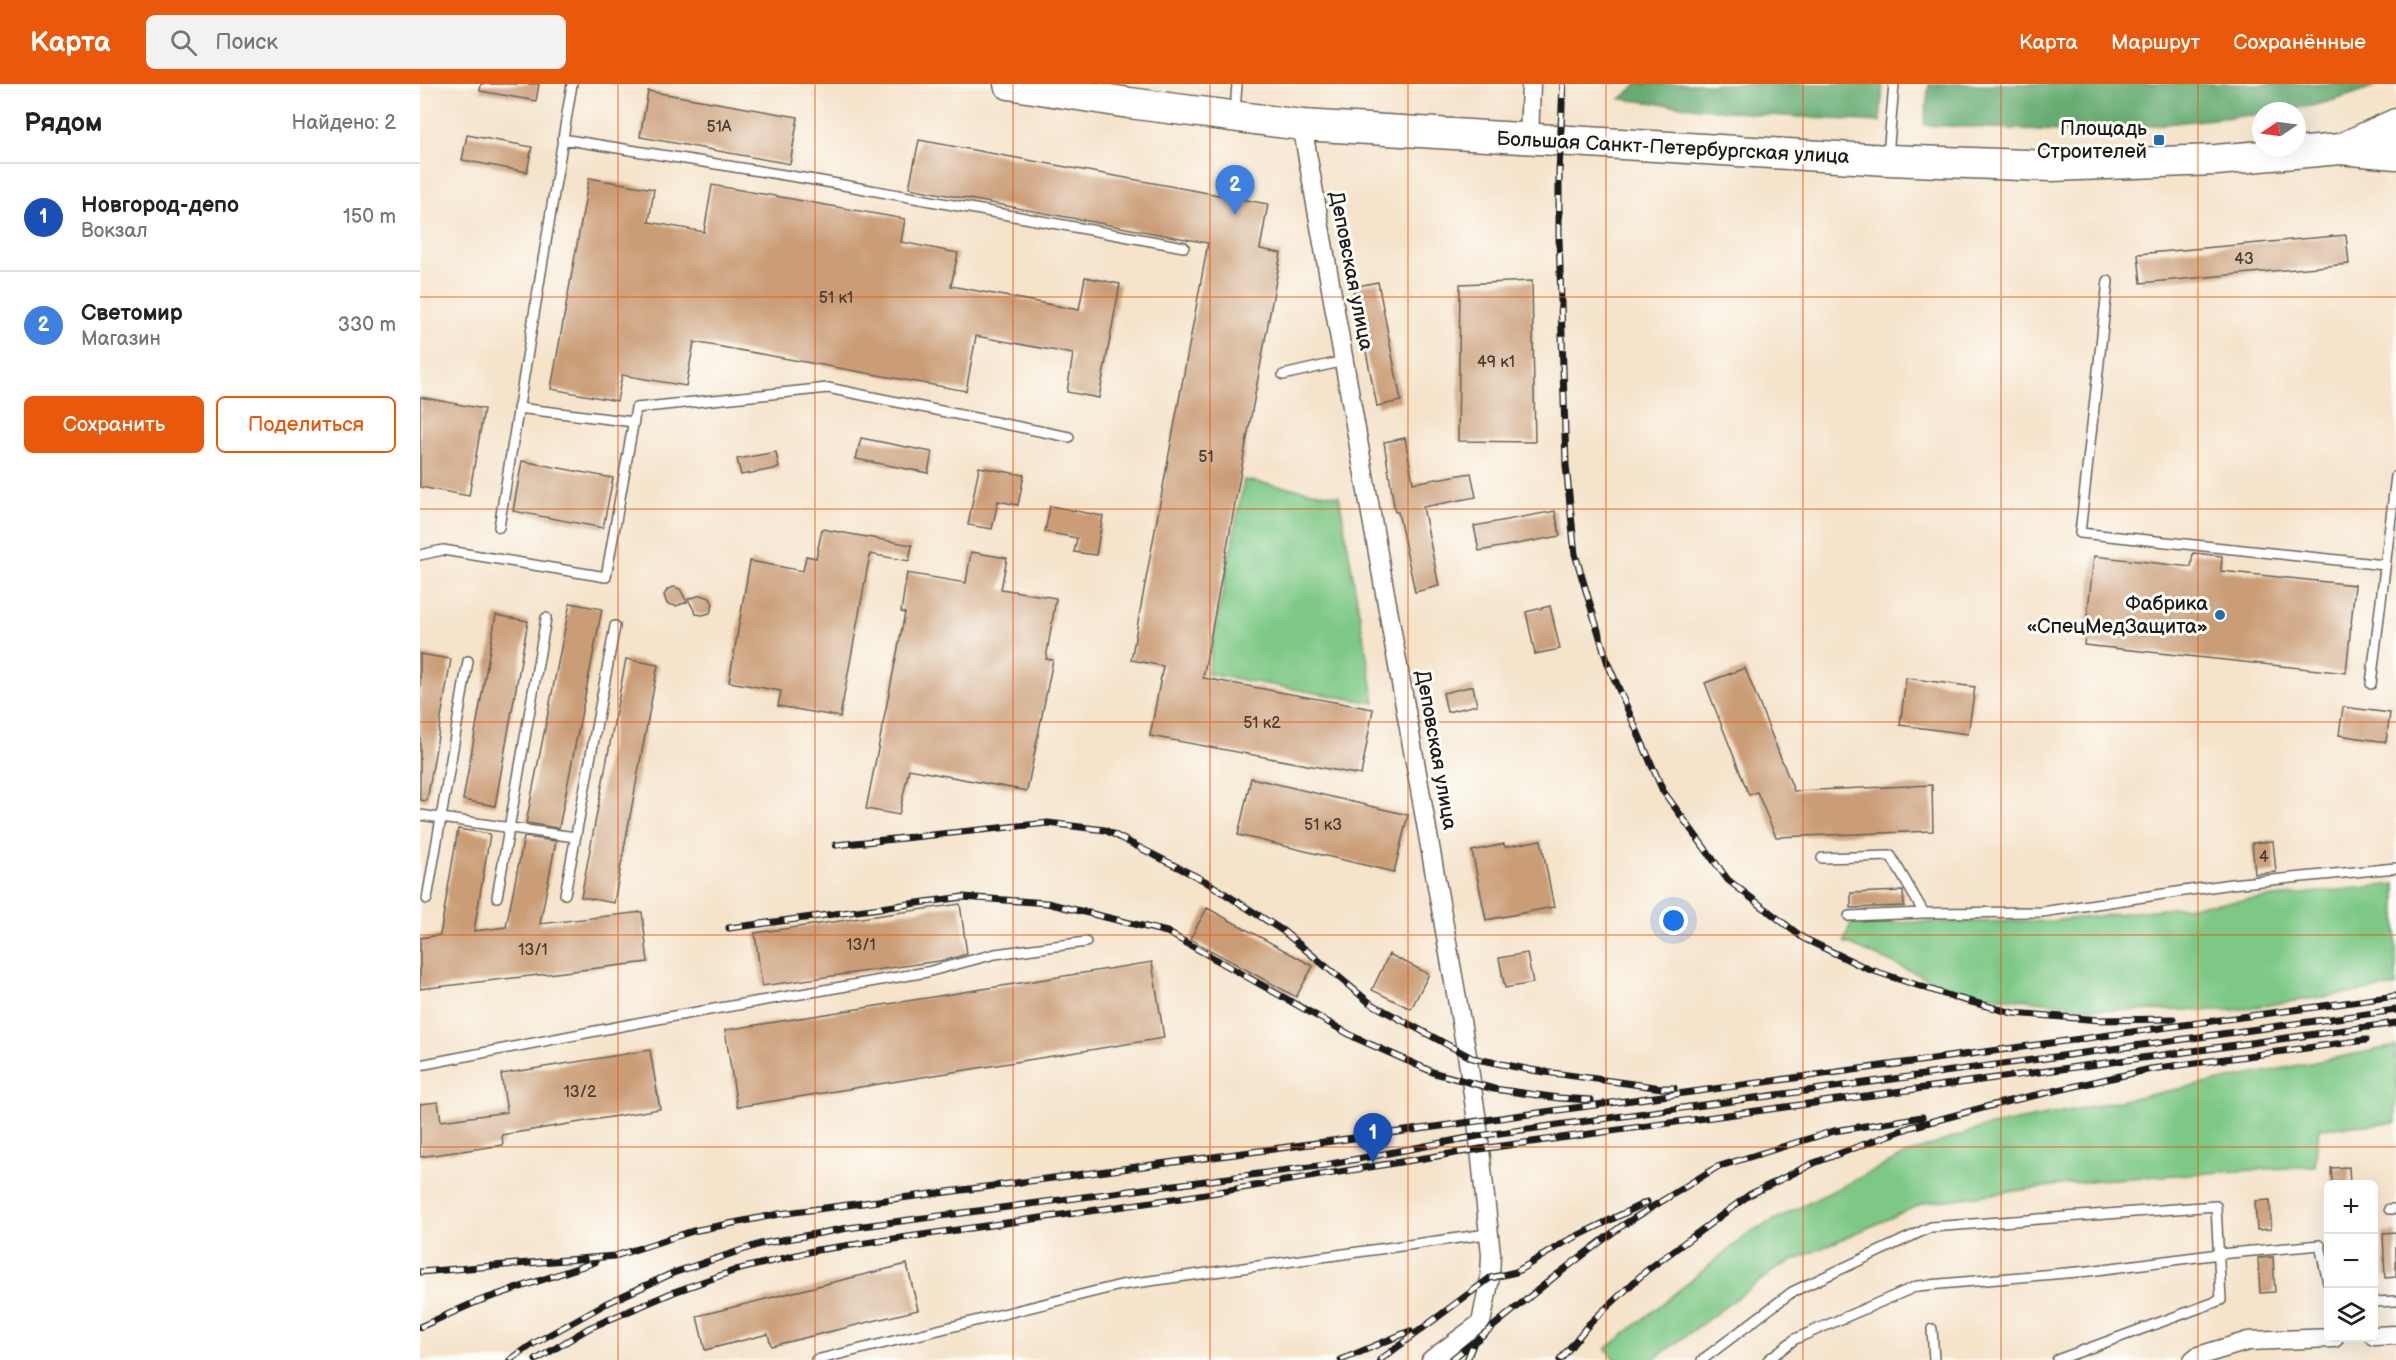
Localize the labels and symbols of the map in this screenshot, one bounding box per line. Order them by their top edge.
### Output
north arrow [2252,102,2306,156]
place label: Площадь Строителей [2037,117,2147,164]
house number: 51А [706,118,732,137]
street label: Большая Санкт-Петербургская улица [1496,127,1850,169]
marker: Площадь Строителей [2152,133,2166,147]
pin: 2 [1216,166,1254,215]
street label: Деповская улица [1324,189,1378,353]
house number: 43 [2234,250,2254,269]
house number: 51 к1 [819,289,853,308]
house number: 49 к1 [1477,353,1515,372]
house number: 51 [1198,448,1214,467]
place label: Фабрика «СпецМедЗащита» [2026,592,2208,639]
marker: Фабрика «СпецМедЗащита» [2213,608,2227,622]
street label: Деповская улица [1410,668,1462,832]
house number: 51 к2 [1243,714,1281,733]
house number: 51 к3 [1304,816,1342,835]
house number: 4 [2259,848,2269,867]
your location [1659,906,1688,935]
house number: 13/1 [846,936,876,955]
house number: 13/1 [518,941,548,960]
house number: 13/2 [564,1083,597,1102]
pin: 1 [1354,1114,1392,1163]

